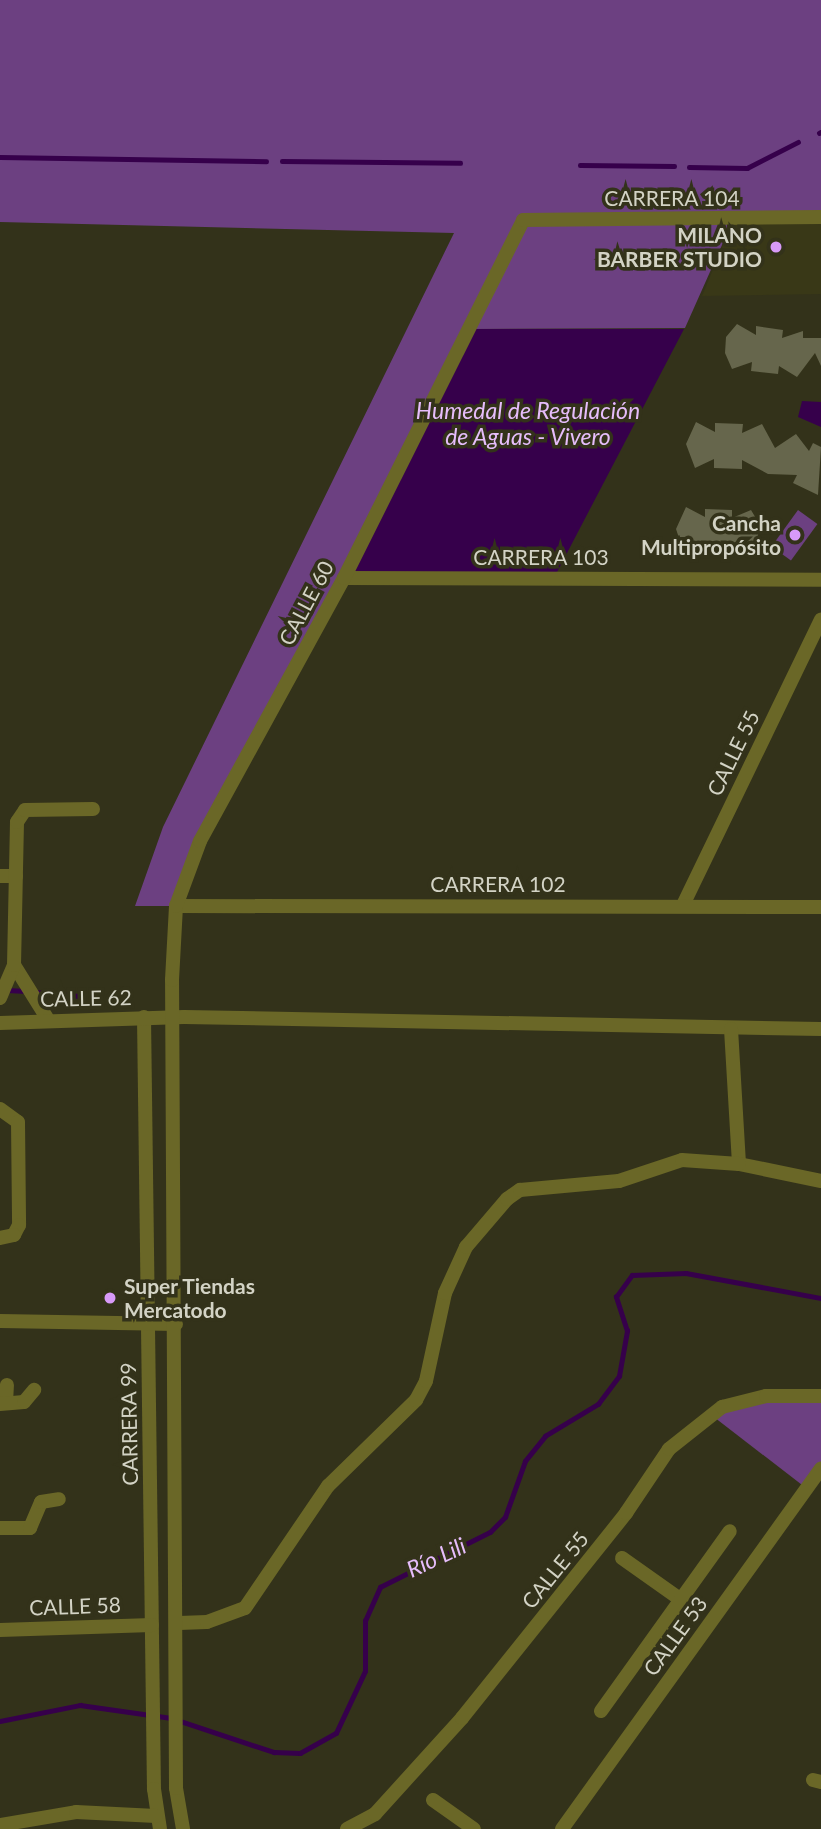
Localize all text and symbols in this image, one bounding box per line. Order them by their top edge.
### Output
street label: CARRERA 104 [604,185,740,211]
place label: MILANO BARBER STUDIO [597,222,762,272]
marker: MILANO BARBER STUDIO [768,239,784,255]
water label: Humedal de Regulación de Aguas - Vivero [416,396,640,450]
place label: Cancha Multipropósito [641,510,781,560]
marker: Cancha Multipropósito [787,527,803,543]
street label: CARRERA 103 [473,544,609,570]
street label: CALLE 60 [273,557,339,649]
street label: CALLE 55 [702,706,764,800]
street label: CARRERA 102 [430,871,566,897]
street label: CALLE 62 [40,985,132,1011]
place label: Super Tiendas Mercatodo [124,1273,256,1323]
marker: Super Tiendas Mercatodo [102,1290,118,1306]
street label: CARRERA 99 [115,1362,143,1486]
street label: CALLE 55 [516,1526,594,1614]
water label: Río Lili [402,1531,470,1583]
street label: CALLE 58 [29,1592,121,1620]
street label: CALLE 53 [638,1592,712,1680]

